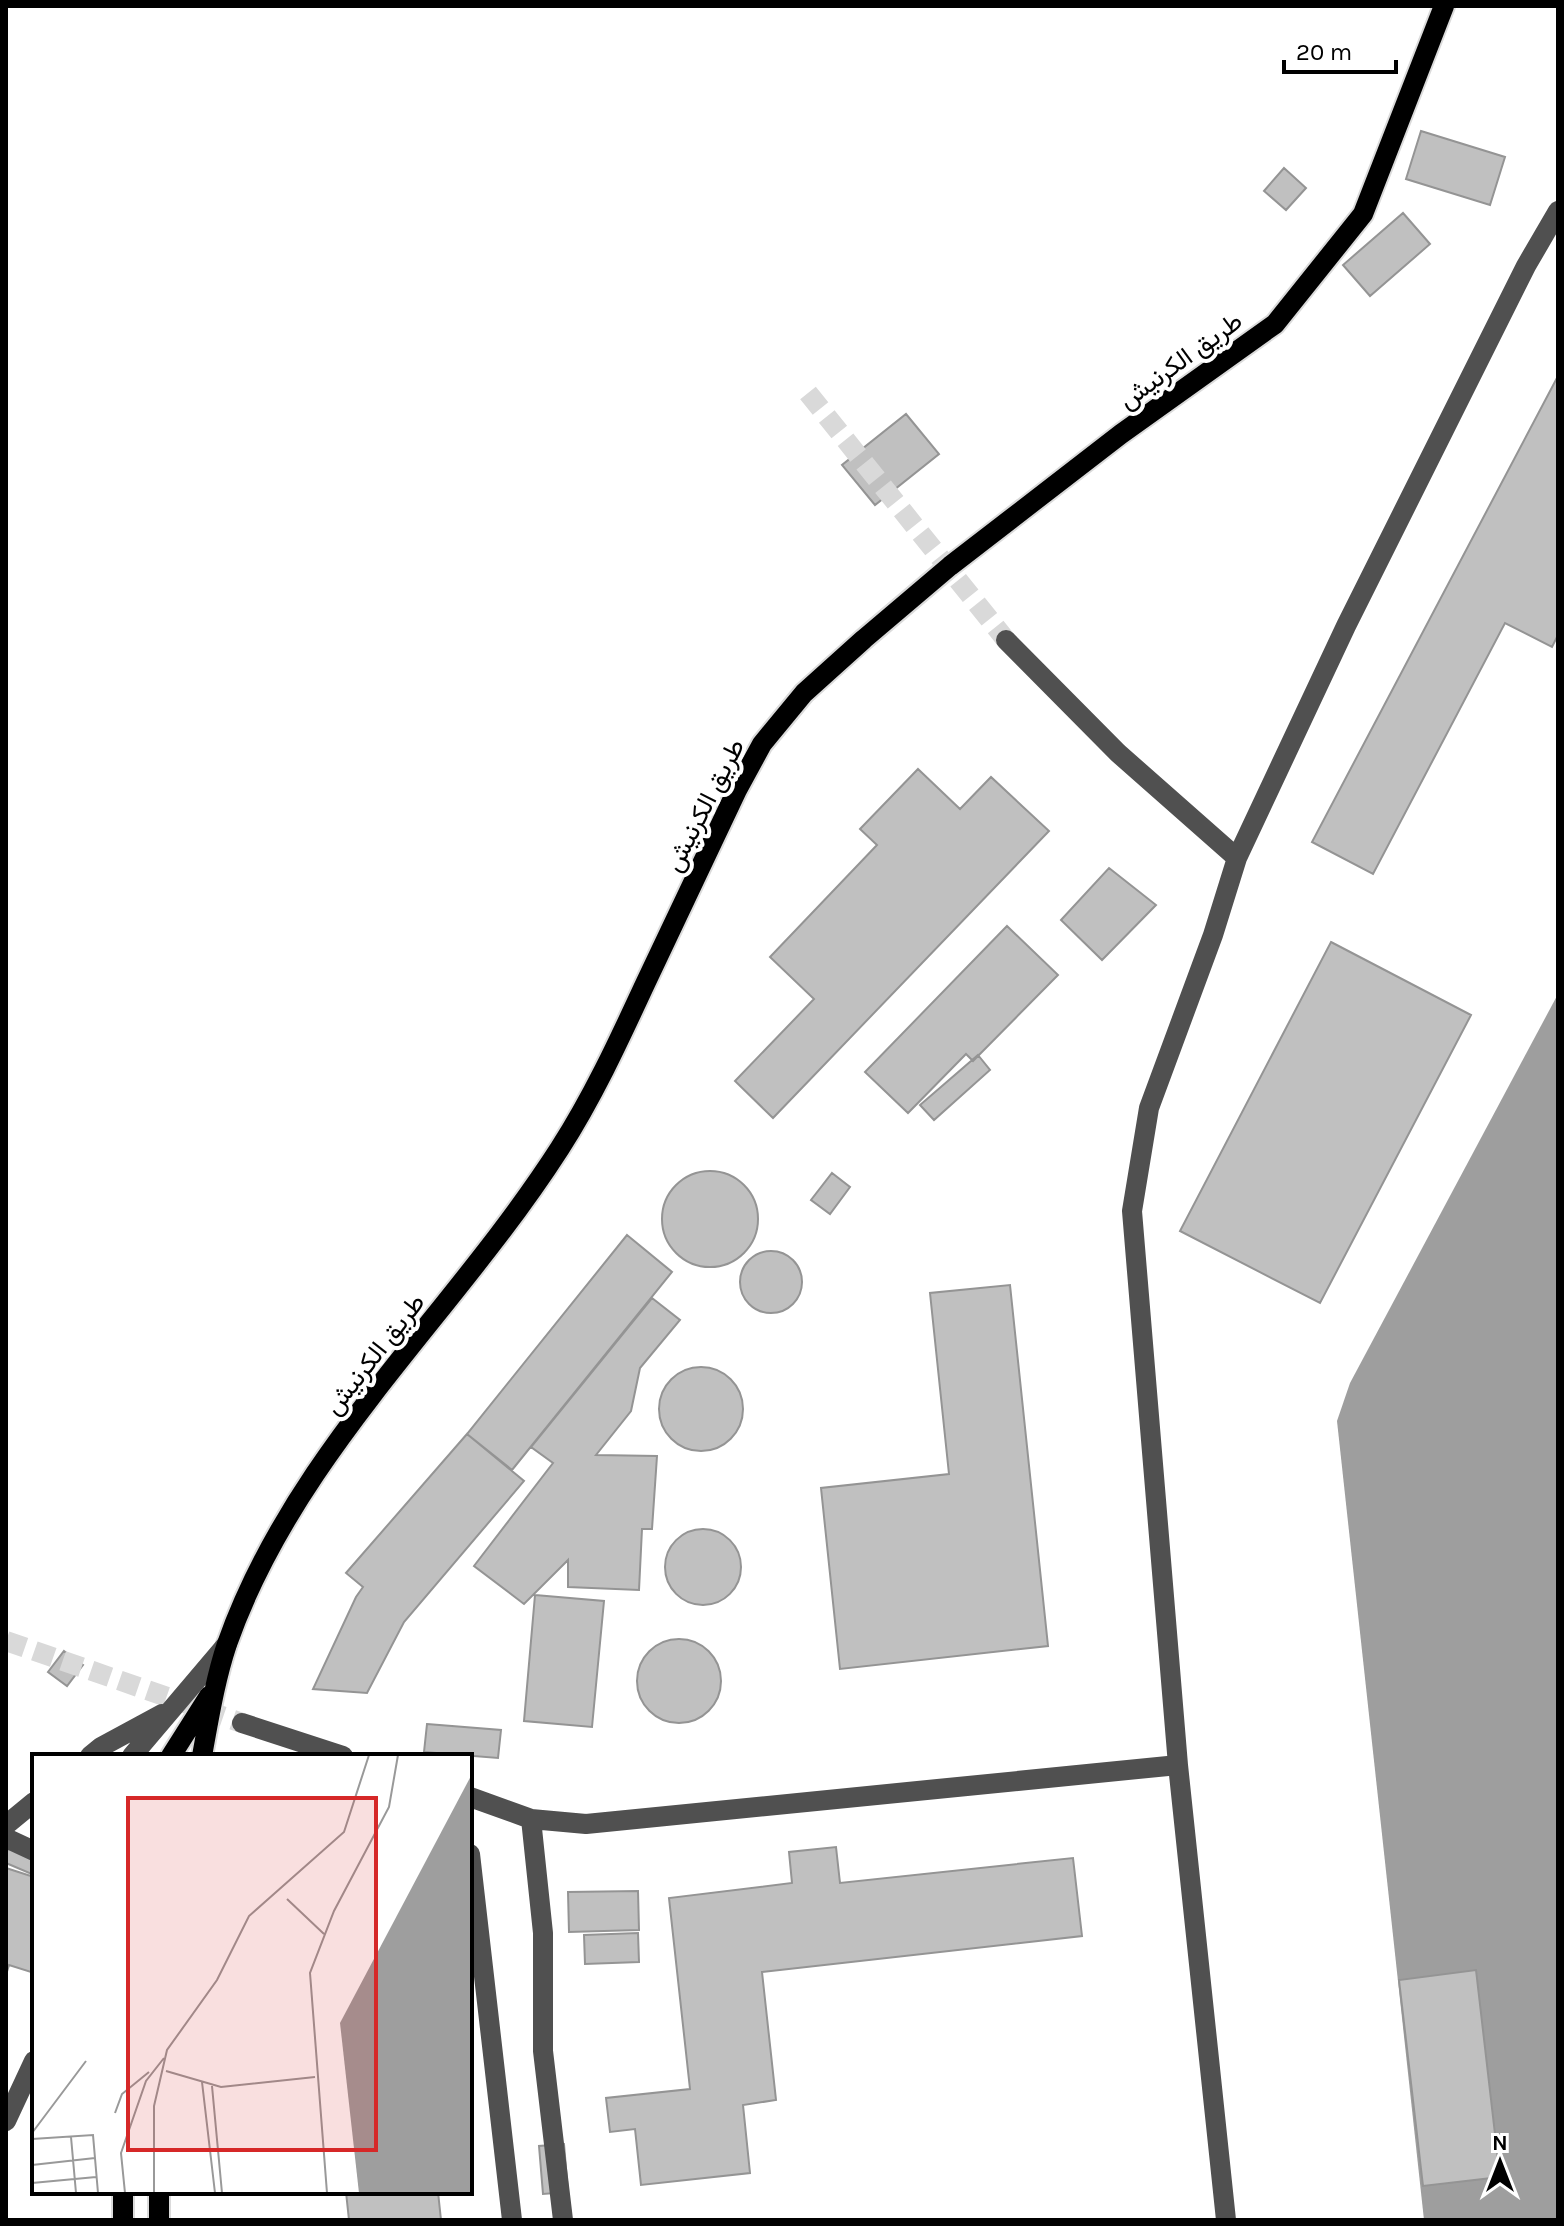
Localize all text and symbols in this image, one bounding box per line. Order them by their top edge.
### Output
scale bar [1284,24,1396,74]
text: 20 m [1296,38,1352,66]
street label: طريق الكرنيش [1112,305,1248,416]
street label: طريق الكرنيش [658,733,751,877]
street label: طريق الكرنيش [317,1287,431,1421]
inset map [32,1754,472,2194]
north arrow [1460,2122,1540,2202]
text: N [1492,2130,1508,2156]

